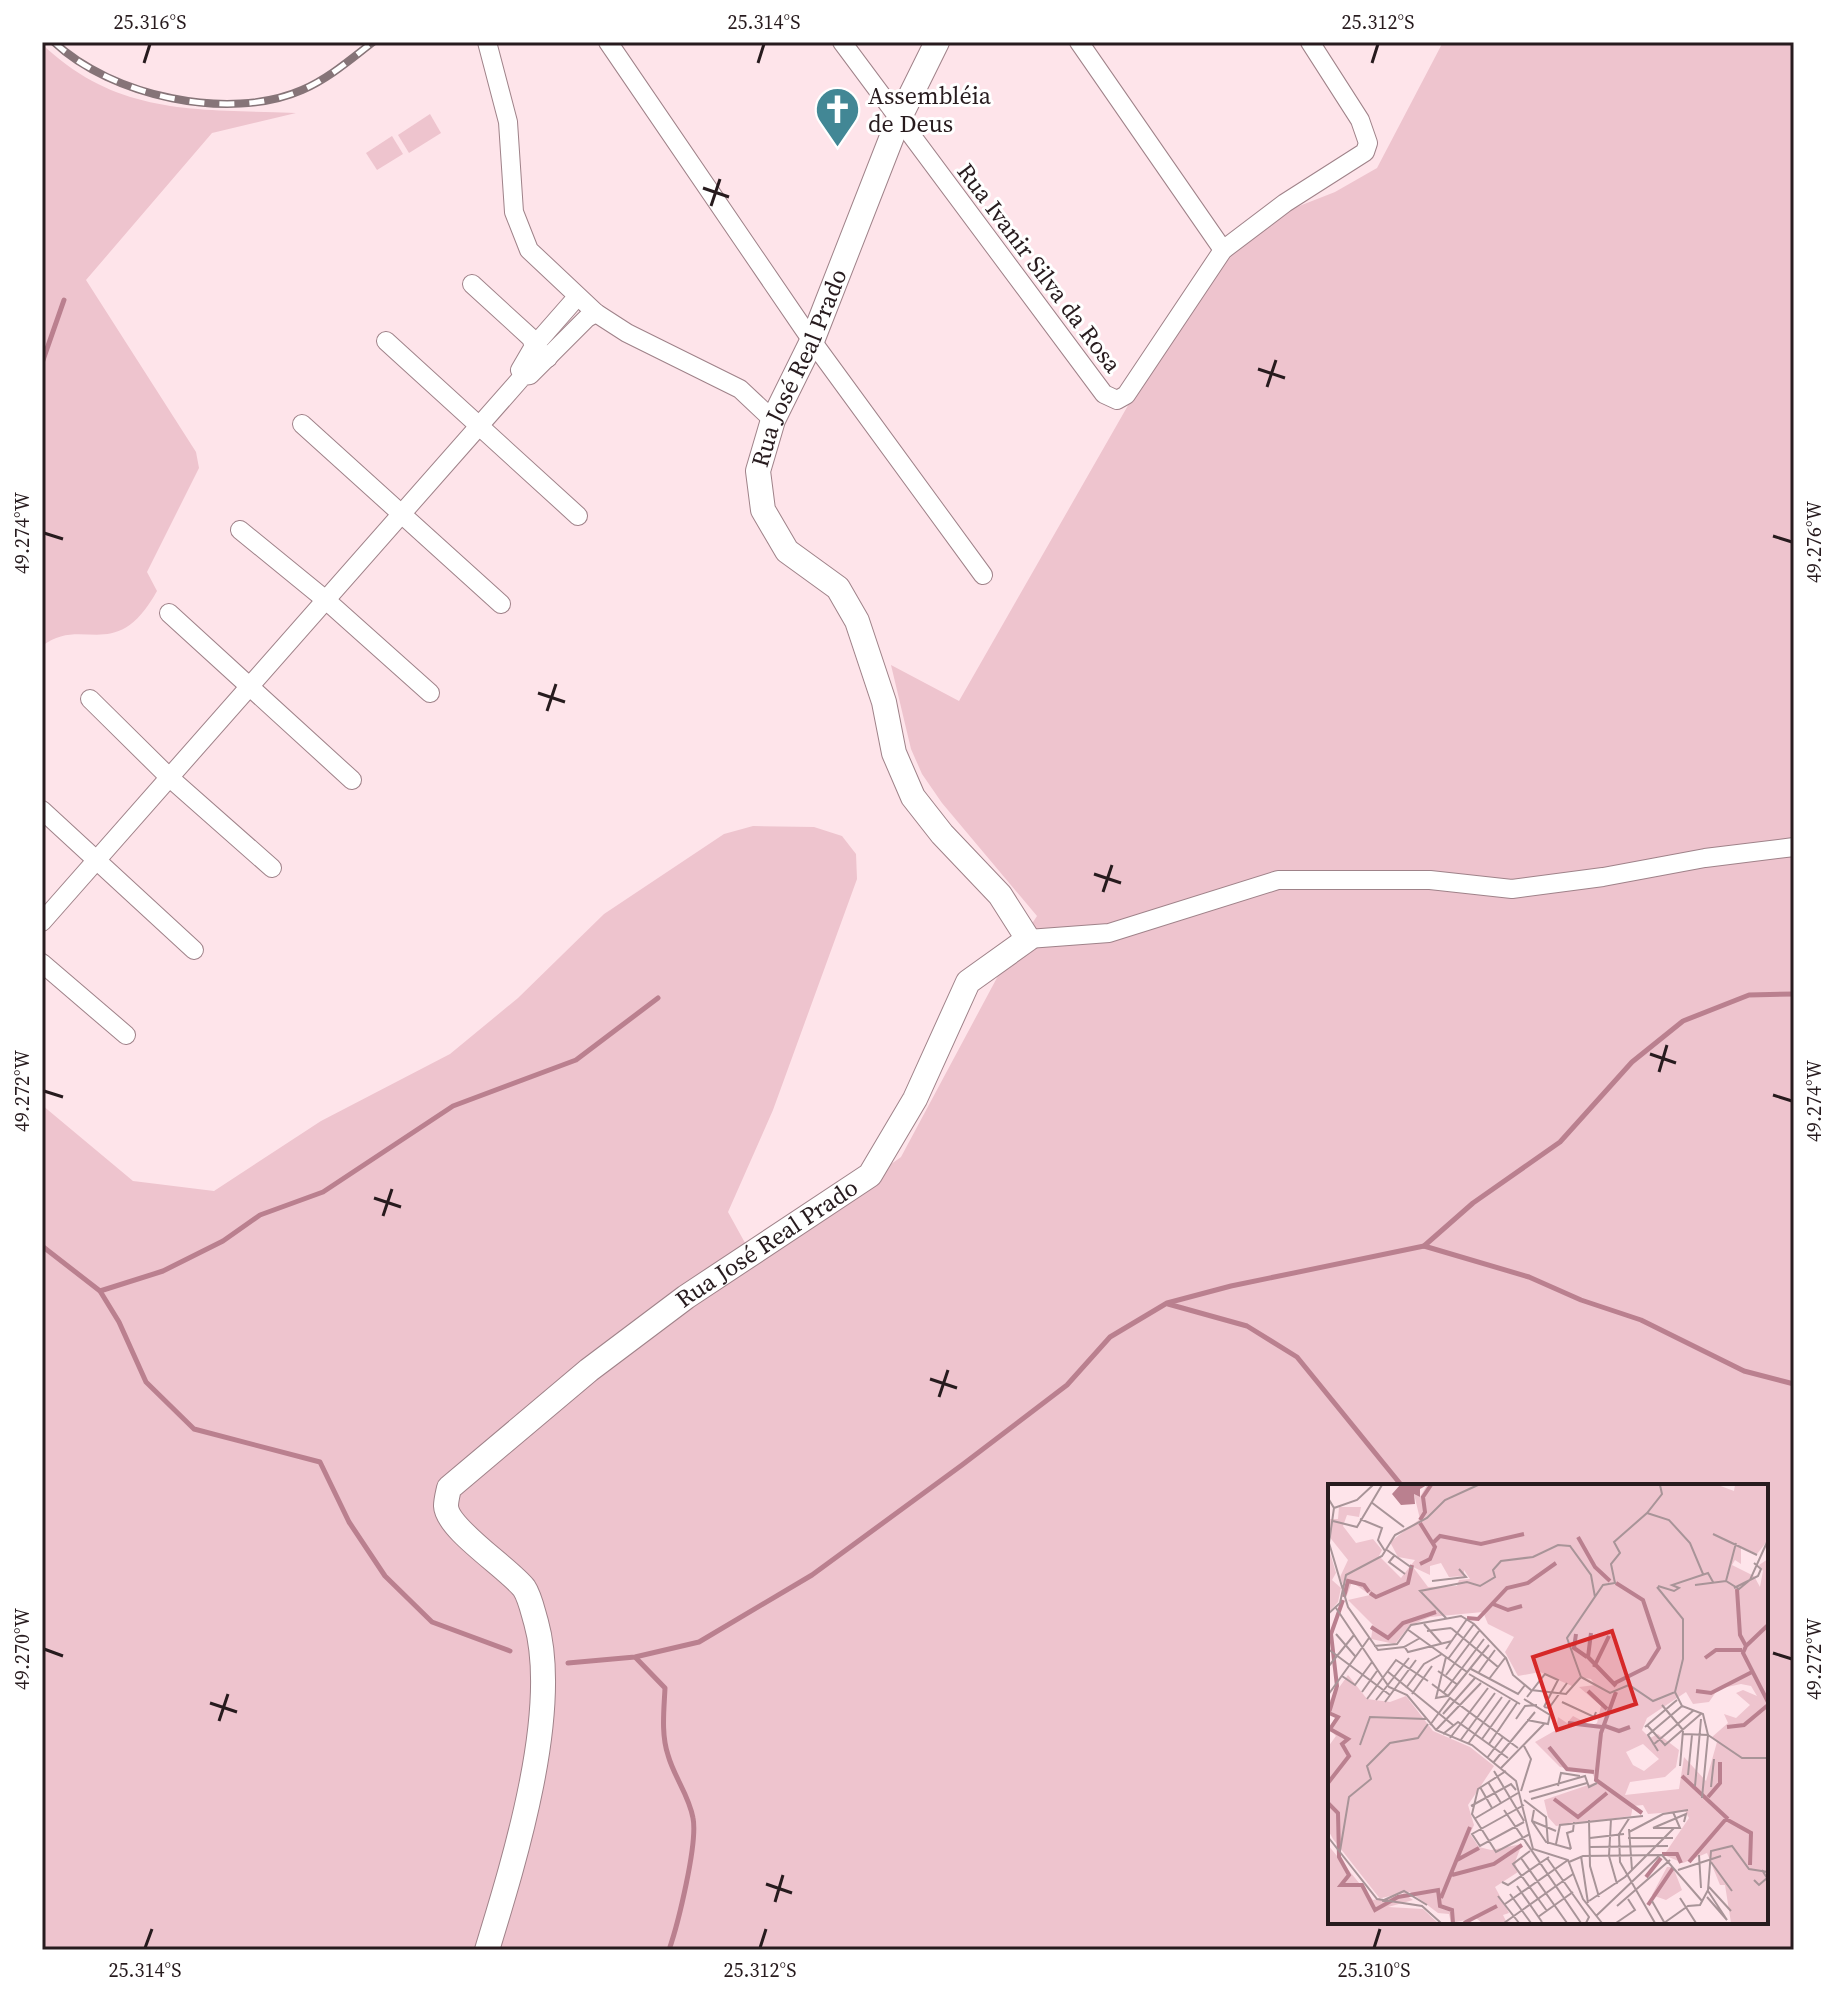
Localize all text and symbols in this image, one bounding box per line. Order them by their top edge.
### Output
text: 25.316°S [114,8,186,36]
text: 25.314°S [728,8,800,36]
text: 25.312°S [1342,8,1414,36]
place label: Assembléia de Deus [868,79,992,140]
church icon: Assembléia de Deus [813,86,861,149]
street label: Rua Ivanir Silva da Rosa [950,156,1130,380]
street label: Rua José Real Prado [743,264,855,471]
text: 49.274°W [8,491,36,574]
text: 49.276°W [1800,500,1828,583]
text: 49.272°W [8,1049,36,1132]
text: 49.274°W [1800,1059,1828,1142]
street label: Rua José Real Prado [669,1171,864,1315]
inset map [1328,1484,1768,1924]
text: 49.270°W [8,1607,36,1690]
text: 49.272°W [1800,1617,1828,1700]
text: 25.314°S [109,1956,181,1984]
text: 25.312°S [724,1956,796,1984]
text: 25.310°S [1338,1956,1410,1984]

